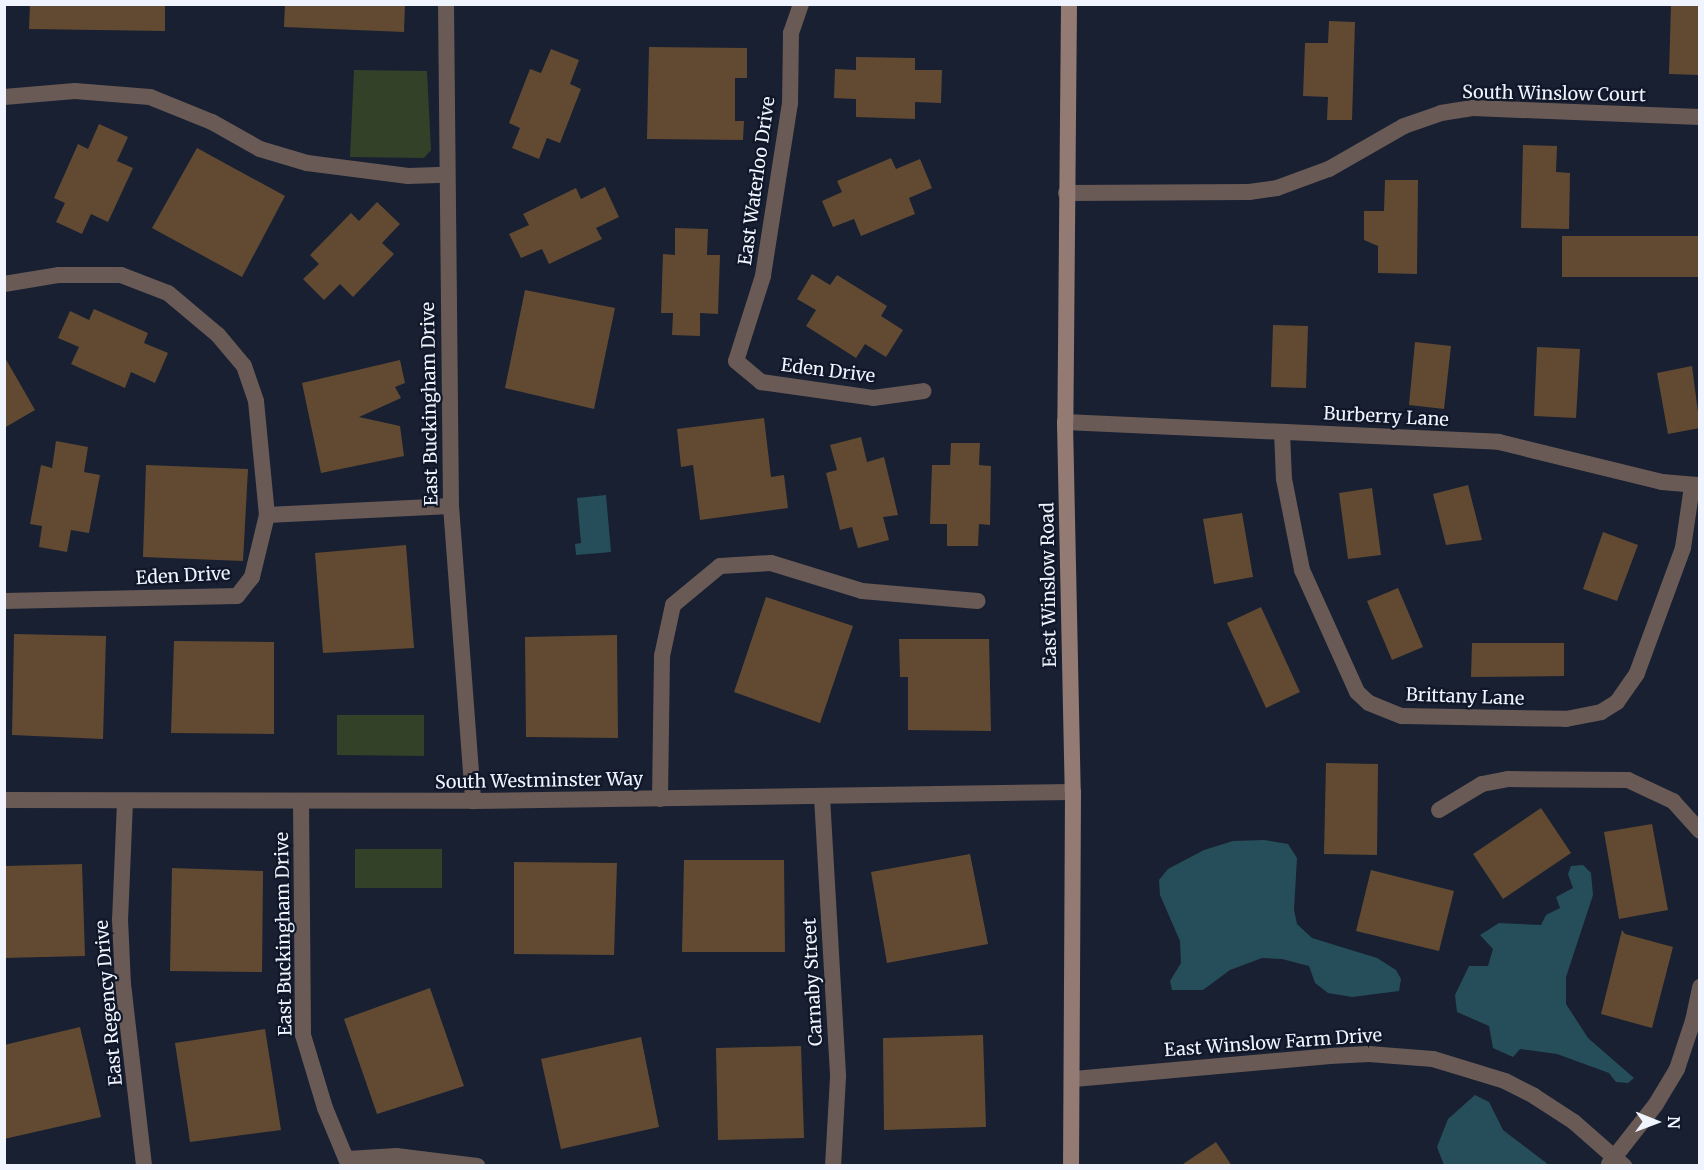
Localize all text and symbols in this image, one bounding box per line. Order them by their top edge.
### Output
street label: South Winslow Court [1462,82,1646,106]
street label: East Waterloo Drive [734,95,780,267]
street label: East Buckingham Drive [417,302,443,506]
street label: Eden Drive [780,354,876,388]
street label: Burberry Lane [1323,403,1449,431]
street label: East Winslow Road [1037,502,1061,668]
street label: Eden Drive [135,563,231,589]
street label: Brittany Lane [1405,684,1525,710]
street label: South Westminster Way [435,768,643,794]
street label: East Buckingham Drive [271,832,297,1036]
street label: Carnaby Street [799,917,827,1047]
street label: East Regency Drive [91,919,127,1087]
street label: East Winslow Farm Drive [1163,1025,1383,1061]
north arrow [1626,1092,1686,1152]
text: N [1664,1116,1684,1129]

